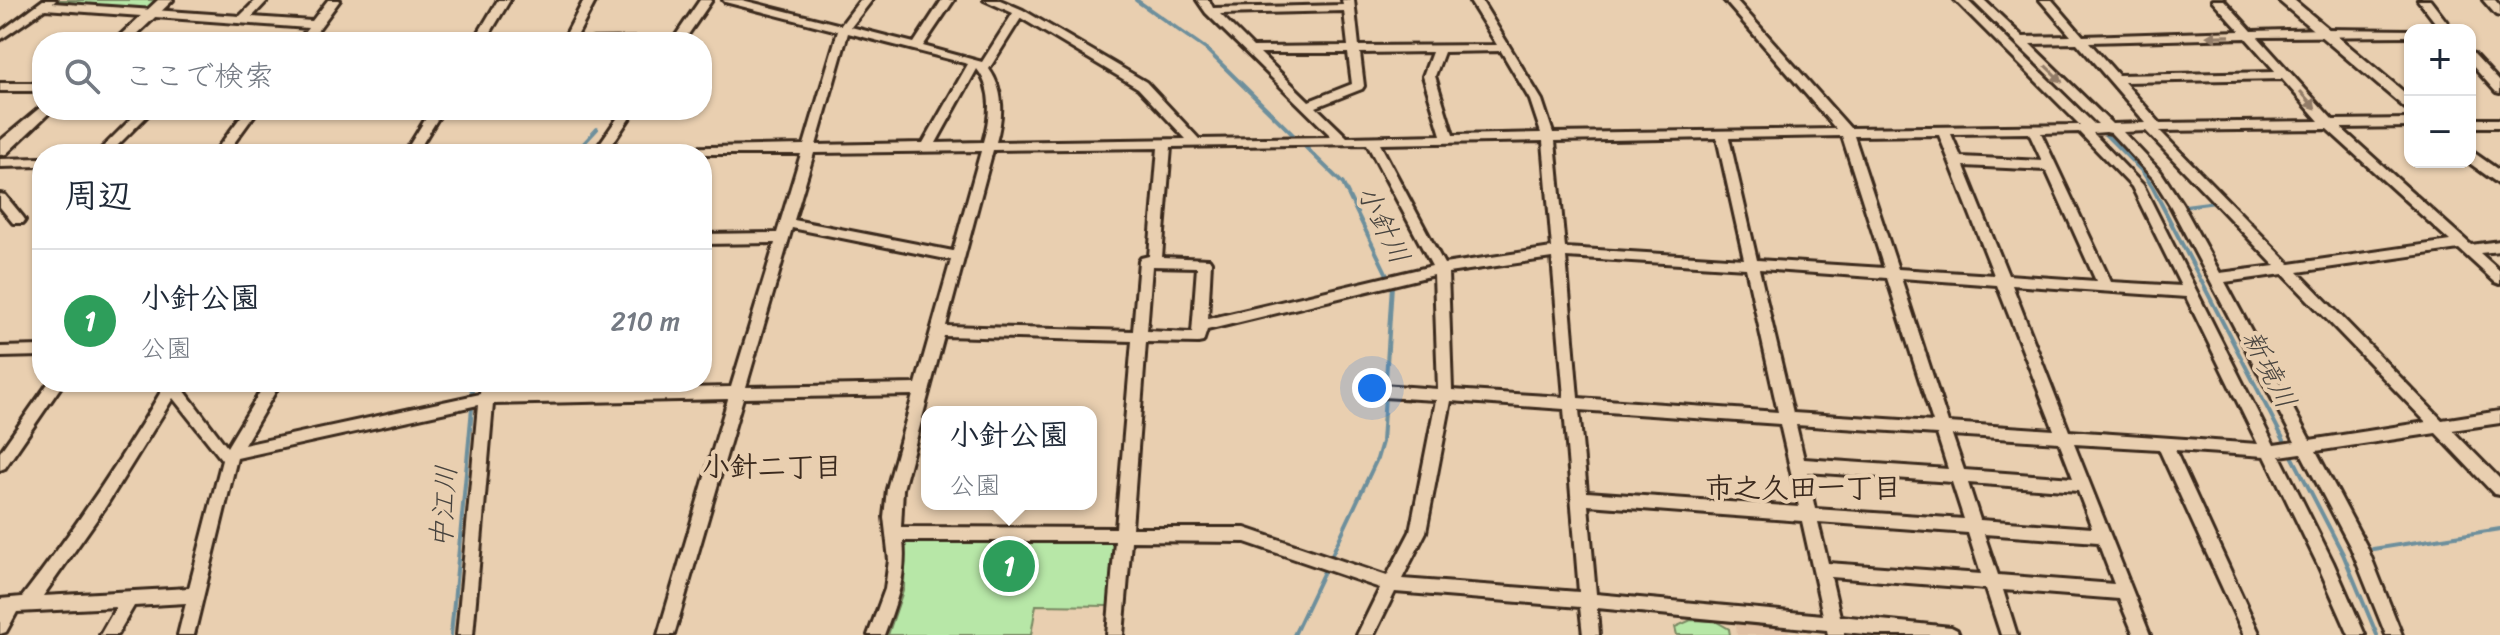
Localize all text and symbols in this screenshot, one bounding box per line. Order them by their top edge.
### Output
map controls [2404,24,2476,168]
button: + [2404,24,2476,96]
one-way arrow [2205,29,2230,42]
search box [32,32,712,120]
text: ここで検索 [124,49,274,103]
icon: search [60,54,104,98]
one-way arrow [2044,64,2063,83]
one-way arrow [2298,90,2316,109]
button: − [2404,96,2476,168]
text: 周辺 [64,166,132,226]
water label: 小針川 [1343,176,1424,273]
text: 小針公園 [140,271,260,325]
text: 1 [84,298,96,344]
text: 210 m [611,298,680,344]
water label: 新境川 [2229,321,2310,418]
text: 公園 [140,325,192,371]
your location [1352,368,1392,408]
popup [921,406,1097,510]
text: 小針公園 [949,408,1069,462]
district label: 小針二丁目 [702,442,842,491]
text: 公園 [949,462,1001,508]
water label: 中江川 [416,463,471,551]
district label: 市之久田一丁目 [1705,463,1901,512]
pin: 1 [983,536,1035,596]

